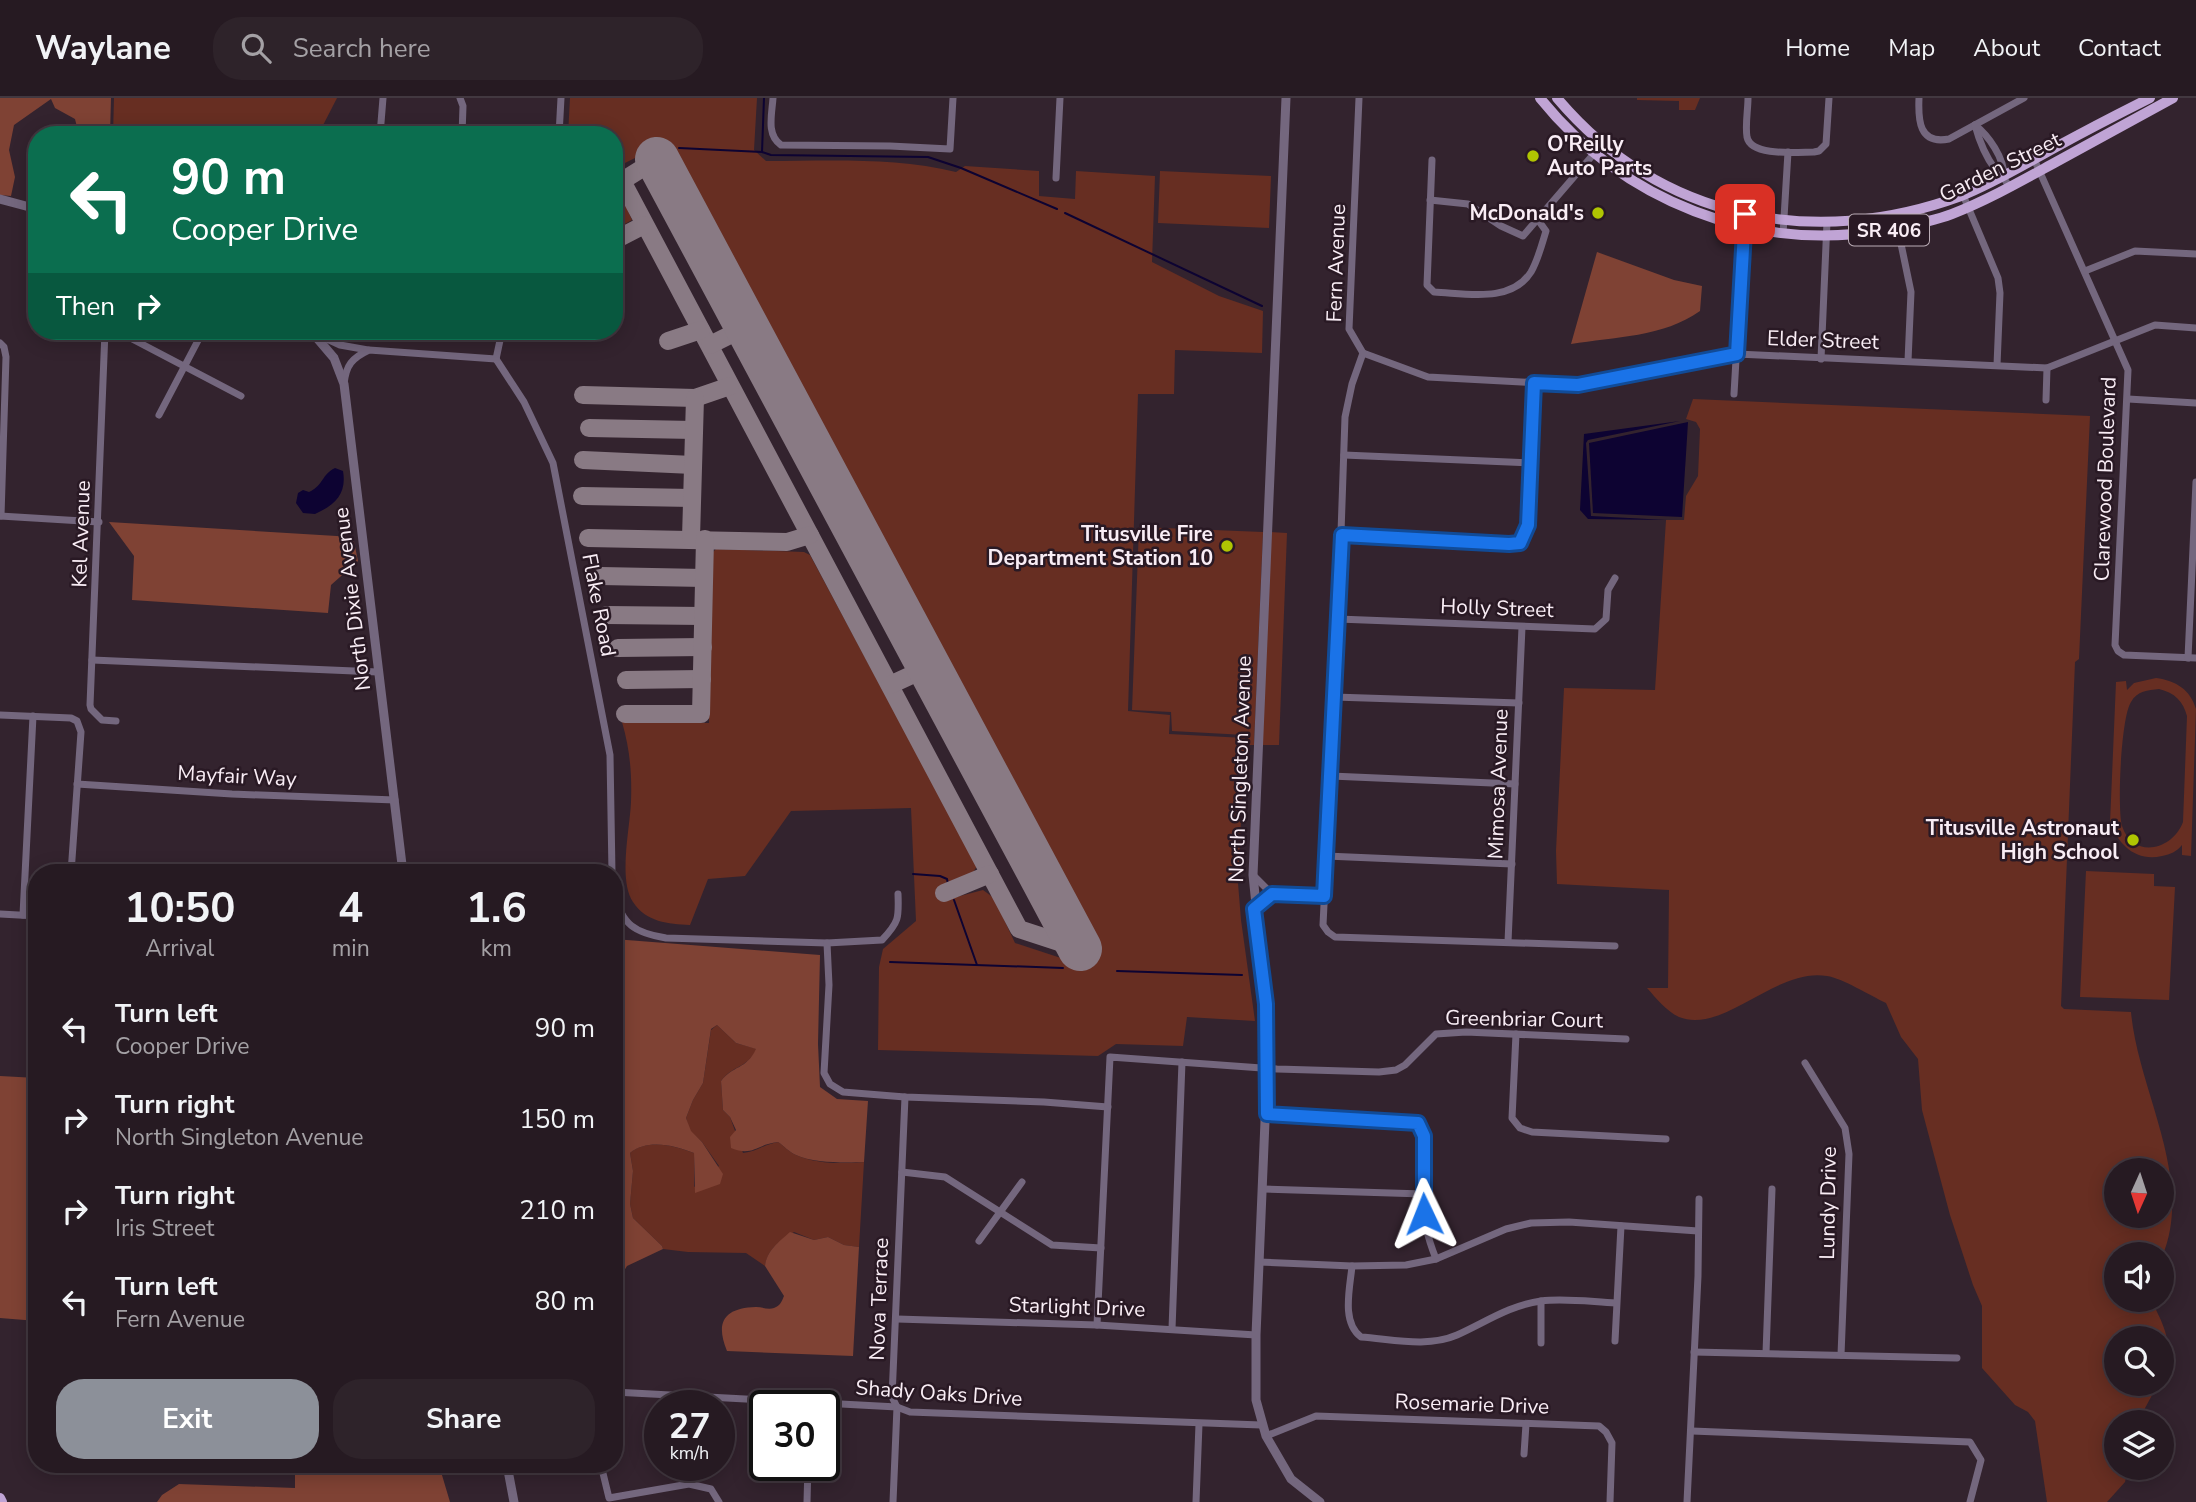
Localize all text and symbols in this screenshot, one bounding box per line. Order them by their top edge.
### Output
search box [213,17,703,80]
text: Waylane [35,26,171,71]
icon: search [237,29,275,67]
text: Search here [293,31,431,66]
text: Home [1785,32,1850,64]
text: Map [1888,32,1935,64]
text: About [1973,32,2040,64]
text: Contact [2078,32,2161,64]
street label: Garden Street [1935,125,2066,208]
place label: O'Reilly Auto Parts [1547,130,1652,182]
text: 90 m [171,144,286,211]
marker: O'Reilly Auto Parts [1525,148,1541,164]
icon: left [56,154,147,245]
pin [1715,184,1775,244]
icon: arrive [1726,195,1764,233]
place label: McDonald's [1469,199,1584,227]
street label: Fern Avenue [1320,203,1352,323]
marker: McDonald's [1590,205,1606,221]
text: Cooper Drive [171,208,358,251]
road number: SR 406 [1849,214,1929,246]
icon: right [129,287,167,325]
text: Then [56,289,115,324]
street label: Elder Street [1767,324,1880,356]
street label: Clarewood Boulevard [2087,376,2123,582]
street label: Kel Avenue [65,480,97,588]
street label: North Dixie Avenue [327,506,377,692]
place label: Titusville Fire Department Station 10 [987,520,1213,572]
marker: Titusville Fire Department Station 10 [1219,538,1235,554]
street label: Flake Road [575,551,623,659]
street label: Holly Street [1440,592,1555,624]
street label: North Singleton Avenue [1222,655,1258,883]
street label: Mimosa Avenue [1481,708,1515,860]
street label: Mayfair Way [177,759,298,793]
place label: Titusville Astronaut High School [1926,814,2120,866]
marker: Titusville Astronaut High School [2125,832,2141,848]
text: 10:50 [124,880,235,937]
text: 4 [338,880,363,937]
text: 1.6 [466,880,527,937]
text: Arrival [145,933,214,964]
text: min [332,933,370,964]
text: km [481,933,512,964]
text: Turn left [115,996,218,1031]
street label: Greenbriar Court [1445,1004,1604,1034]
icon: left [56,1010,94,1048]
text: 90 m [535,1011,595,1046]
text: Cooper Drive [115,1031,250,1062]
text: Turn right [115,1087,234,1122]
icon: right [56,1101,94,1139]
text: 150 m [519,1102,595,1137]
text: North Singleton Avenue [115,1122,364,1153]
street label: Lundy Drive [1813,1146,1843,1260]
north arrow [2104,1158,2174,1228]
map controls [2104,1158,2174,1480]
position arrow [1387,1177,1461,1251]
text: Turn right [115,1178,234,1213]
icon: right [56,1192,94,1230]
text: 210 m [519,1193,595,1228]
text: Iris Street [115,1213,214,1244]
street label: Nova Terrace [863,1237,895,1361]
button: sound [2104,1242,2174,1312]
text: Turn left [115,1269,218,1304]
icon: left [56,1283,94,1321]
text: 80 m [535,1284,595,1319]
street label: Starlight Drive [1008,1291,1146,1323]
text: Fern Avenue [115,1304,245,1335]
button: search [2104,1326,2174,1396]
street label: Shady Oaks Drive [855,1373,1023,1413]
button: Exit [56,1379,319,1459]
button: Share [333,1379,595,1459]
street label: Rosemarie Drive [1394,1387,1550,1421]
speed limit sign: 30 [749,1390,840,1481]
text: 27 [668,1403,711,1450]
button: layers [2104,1410,2174,1480]
text: km/h [670,1441,709,1465]

